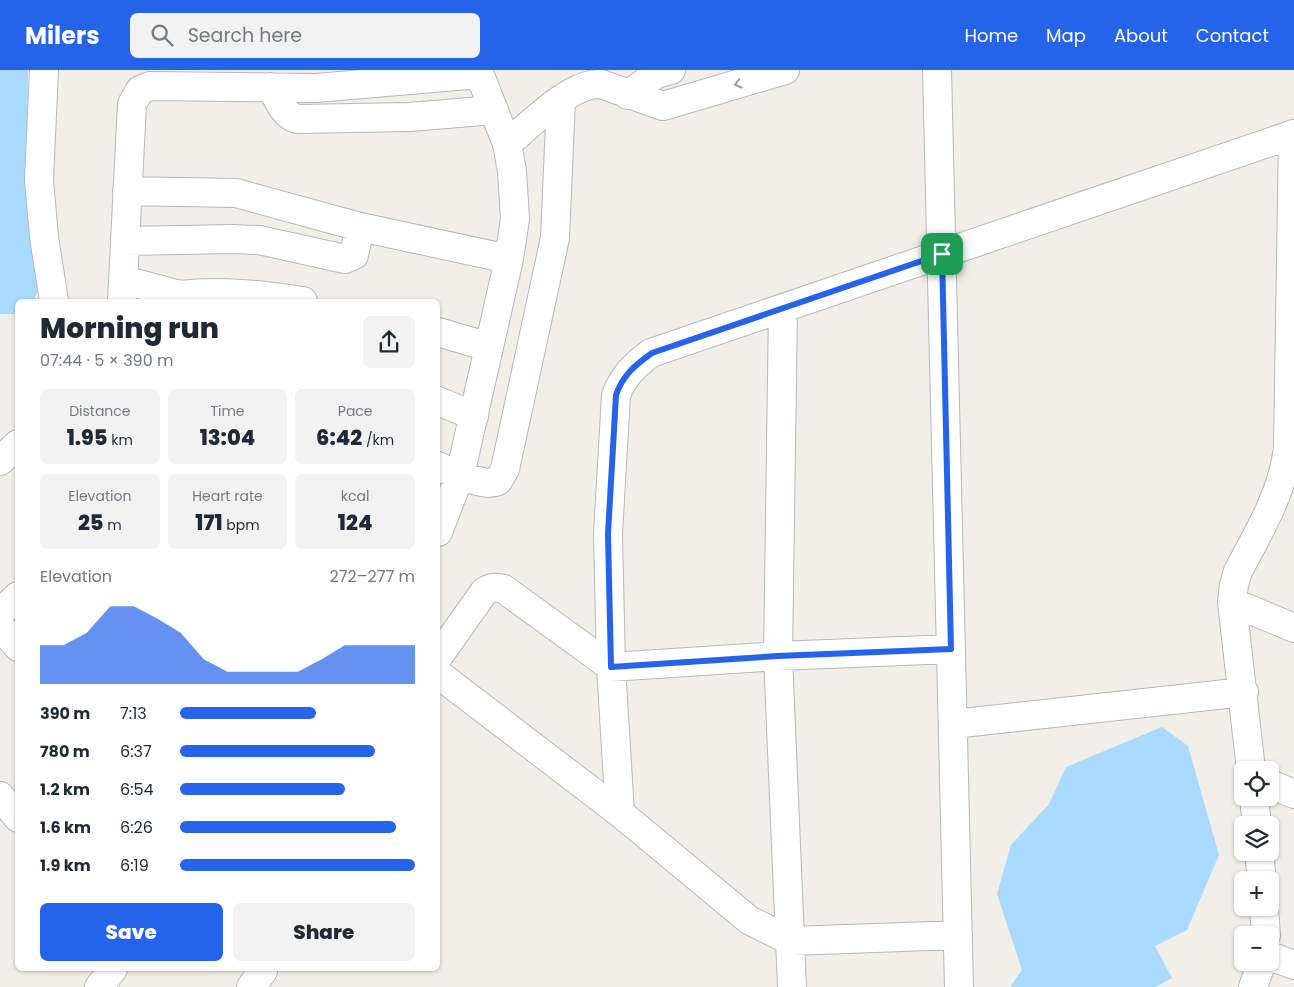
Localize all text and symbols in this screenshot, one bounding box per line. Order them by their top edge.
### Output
search box [130,13,480,58]
text: Milers [25,19,100,52]
icon: search [148,21,176,49]
text: Search here [188,22,302,49]
text: Home [964,23,1018,48]
text: Map [1046,23,1086,48]
text: About [1114,23,1168,48]
text: Contact [1196,23,1269,48]
one-way arrow [735,78,743,88]
pin [921,233,963,275]
icon: arrive [928,240,956,268]
text: Morning run [40,309,219,348]
button: share [363,316,415,368]
text: 07:44 · 5 × 390 m [40,349,173,372]
text: Distance [69,401,131,421]
text: Time [210,401,245,421]
text: Pace [338,401,373,421]
text: 1.95 [67,423,108,452]
text: 13:04 [200,423,255,452]
text: 6:42 [316,423,362,452]
text: km [108,430,133,450]
text: /km [362,430,394,450]
text: Elevation [68,486,131,506]
text: Heart rate [192,486,263,506]
text: kcal [341,486,369,506]
text: 25 [78,508,104,537]
text: 171 [195,508,223,537]
text: 124 [338,508,372,537]
text: m [104,515,122,535]
text: bpm [223,515,260,535]
text: Elevation [40,565,112,588]
text: 272–277 m [330,565,415,588]
text: 390 m [40,702,90,725]
text: 7:13 [120,702,147,725]
text: 780 m [40,740,90,763]
text: 6:37 [120,740,152,763]
map controls [1234,761,1279,971]
button: locate [1234,761,1279,806]
text: 1.2 km [40,778,90,801]
text: 6:54 [120,778,154,801]
text: 1.6 km [40,816,91,839]
text: 6:26 [120,816,153,839]
button: layers [1234,816,1279,861]
text: 1.9 km [40,854,91,877]
text: 6:19 [120,854,149,877]
button: + [1234,871,1279,916]
button: Save [40,903,223,961]
button: Share [233,903,415,961]
button: − [1234,926,1279,971]

